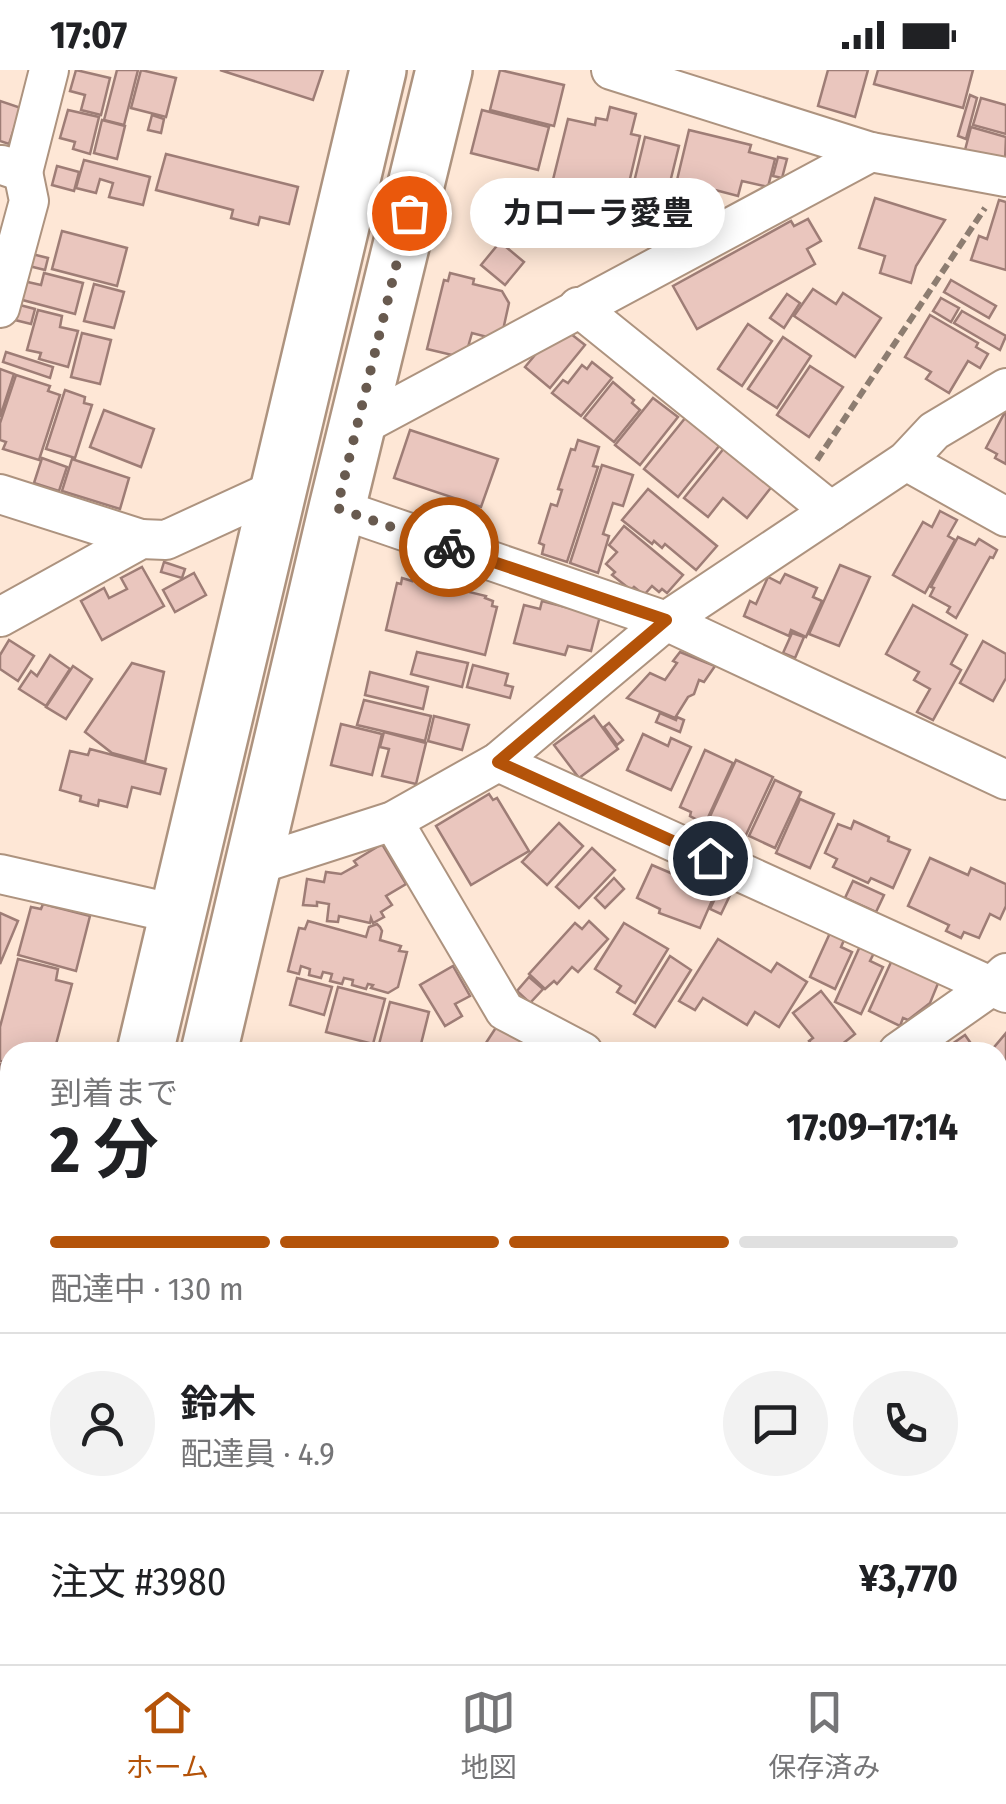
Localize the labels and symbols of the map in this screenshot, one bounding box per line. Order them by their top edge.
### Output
pin [367,171,452,256]
callout: カローラ愛豊 [469,178,724,248]
courier [399,497,499,597]
pin [668,816,753,901]

